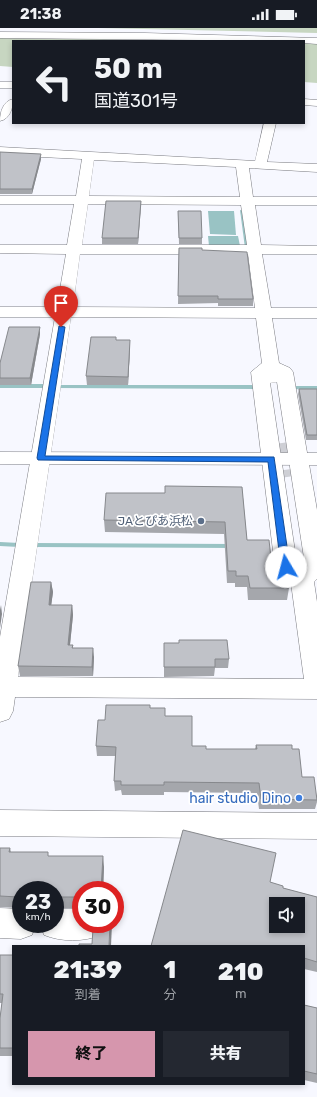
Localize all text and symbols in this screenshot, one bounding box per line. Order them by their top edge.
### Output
text: 21:38 [20,5,62,23]
text: 50 m [94,52,163,85]
icon: left [28,56,80,108]
text: 国道301号 [94,90,178,112]
pin [44,286,78,327]
icon: arrive [50,292,72,314]
place label: JAとぴあ浜松 [118,514,193,528]
marker: JAとぴあ浜松 [196,516,206,526]
position arrow [265,546,307,588]
place label: hair studio Dino [189,790,291,807]
marker: hair studio Dino [294,793,304,803]
speed limit sign: 30 [72,881,124,933]
text: 23 [25,890,51,914]
map controls [269,897,305,933]
button: sound [269,897,305,933]
text: km/h [26,911,50,923]
text: 21:39 [53,956,122,984]
text: 1 [164,956,176,984]
text: 210 [218,958,264,986]
text: m [235,986,246,1001]
text: 到着 [75,987,101,1002]
text: 分 [163,987,176,1002]
button: 終了 [28,1031,155,1077]
button: 共有 [163,1031,289,1077]

